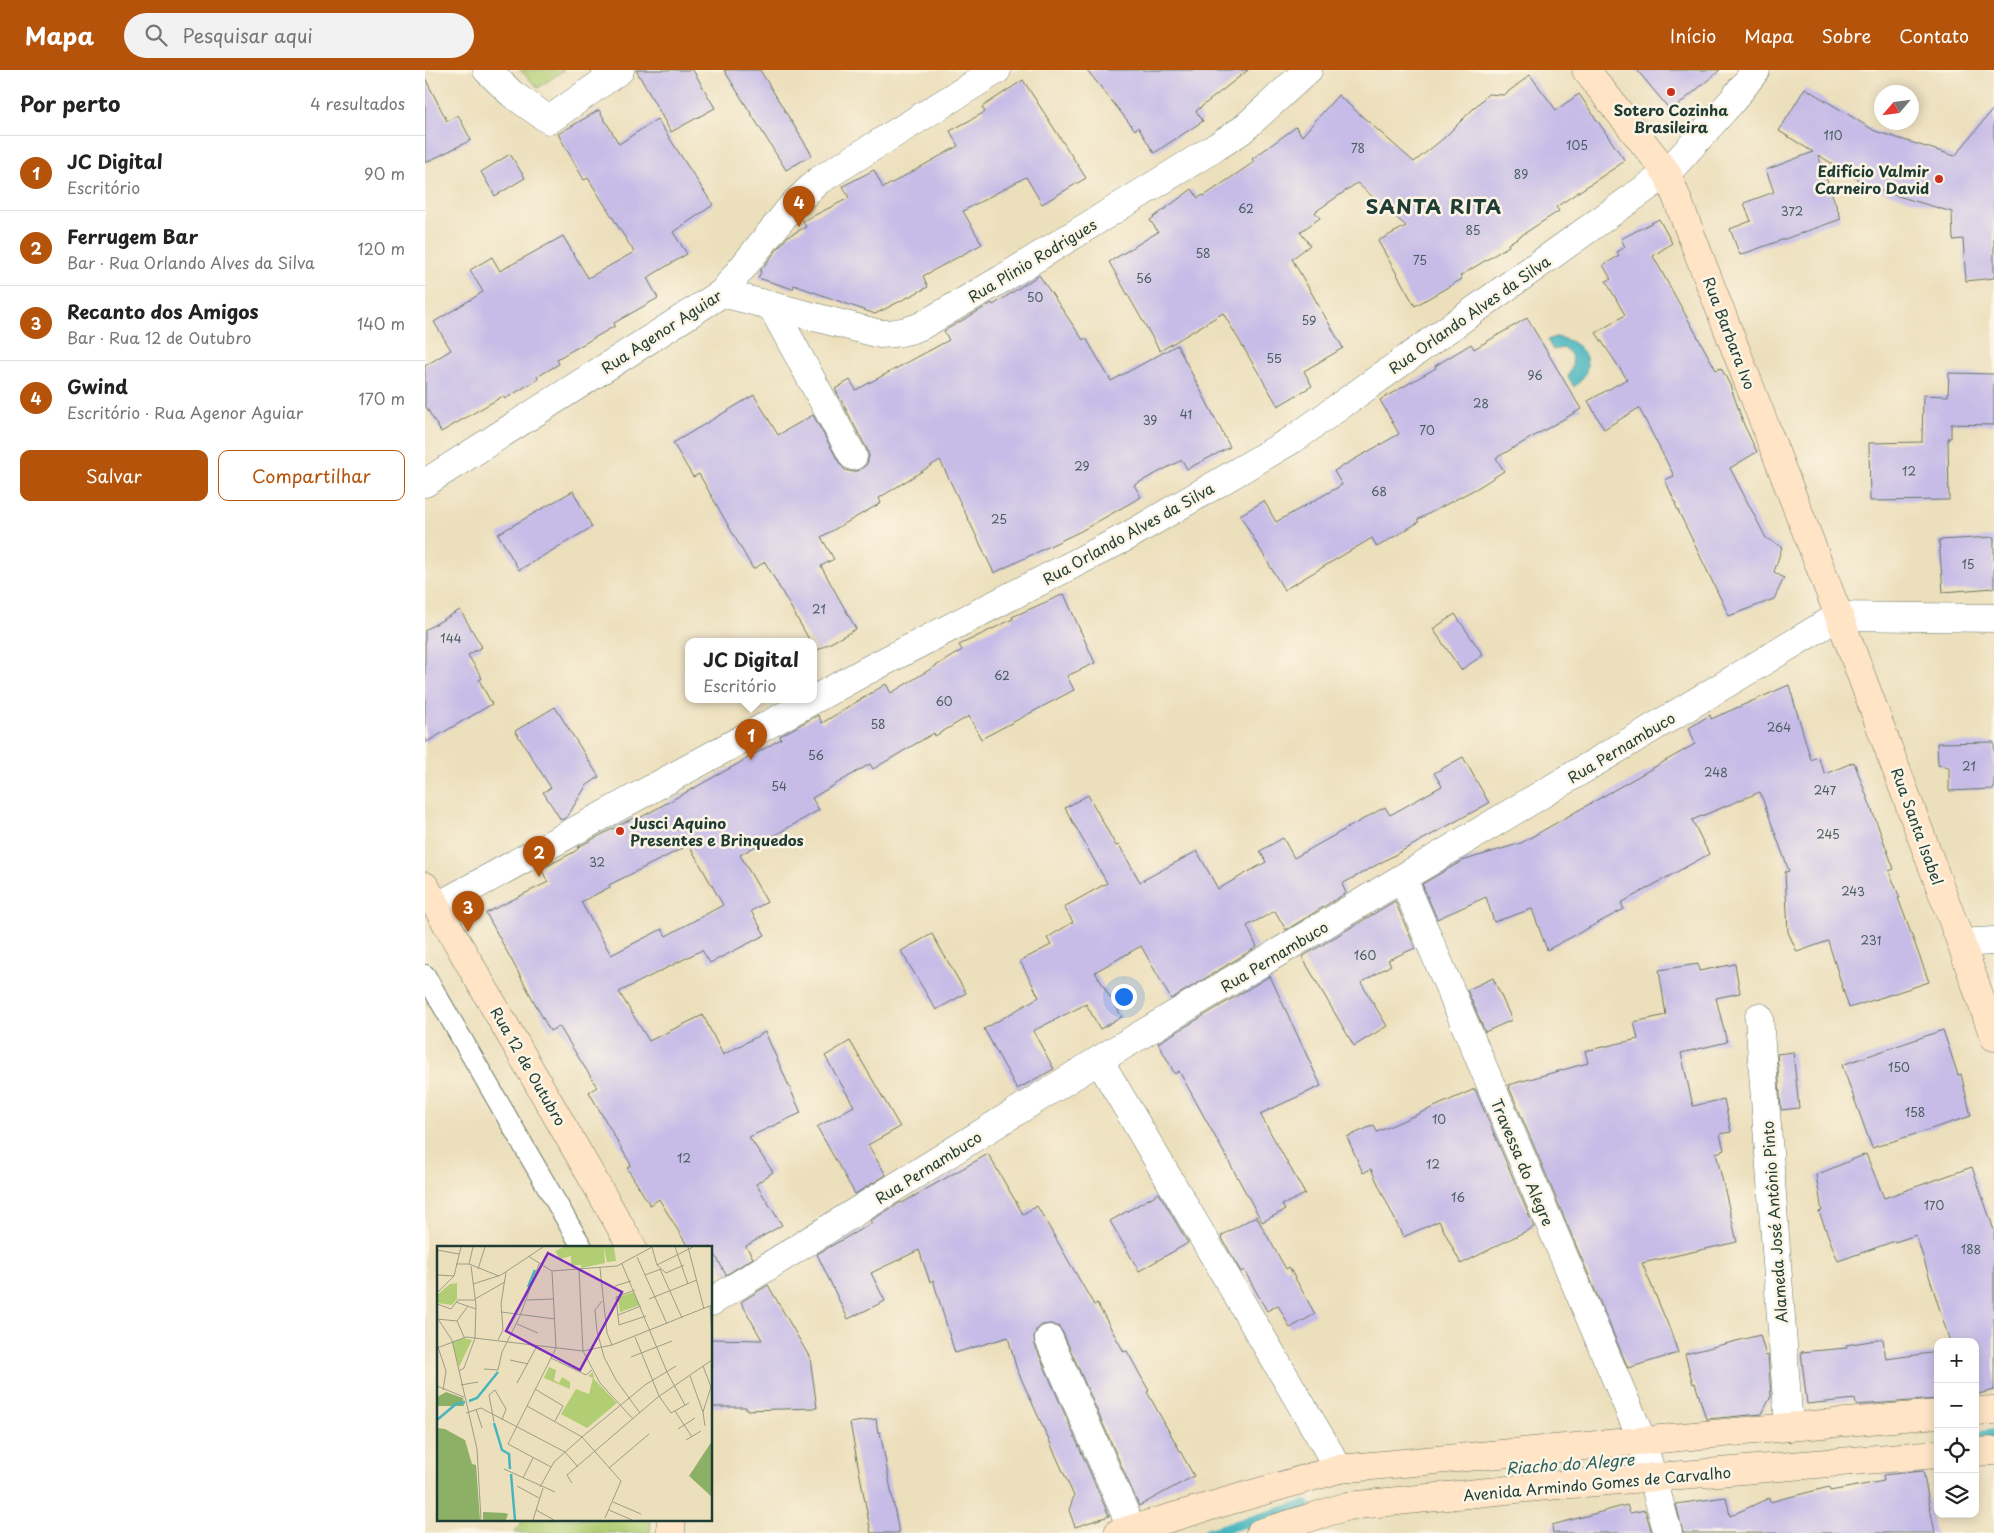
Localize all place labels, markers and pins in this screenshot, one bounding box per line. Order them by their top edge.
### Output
marker: Sotero Cozinha Brasileira [1665,86,1677,98]
place label: Sotero Cozinha Brasileira [1614,98,1728,138]
place label: Edifício Valmir Carneiro David [1815,159,1929,199]
marker: Edifício Valmir Carneiro David [1933,173,1945,185]
pin: 4 [783,186,815,227]
pin: 1 [735,719,767,760]
place label: Jusci Aquino Presentes e Brinquedos [630,811,804,851]
marker: Jusci Aquino Presentes e Brinquedos [614,825,626,837]
pin: 2 [523,836,555,877]
pin: 3 [452,891,484,932]

